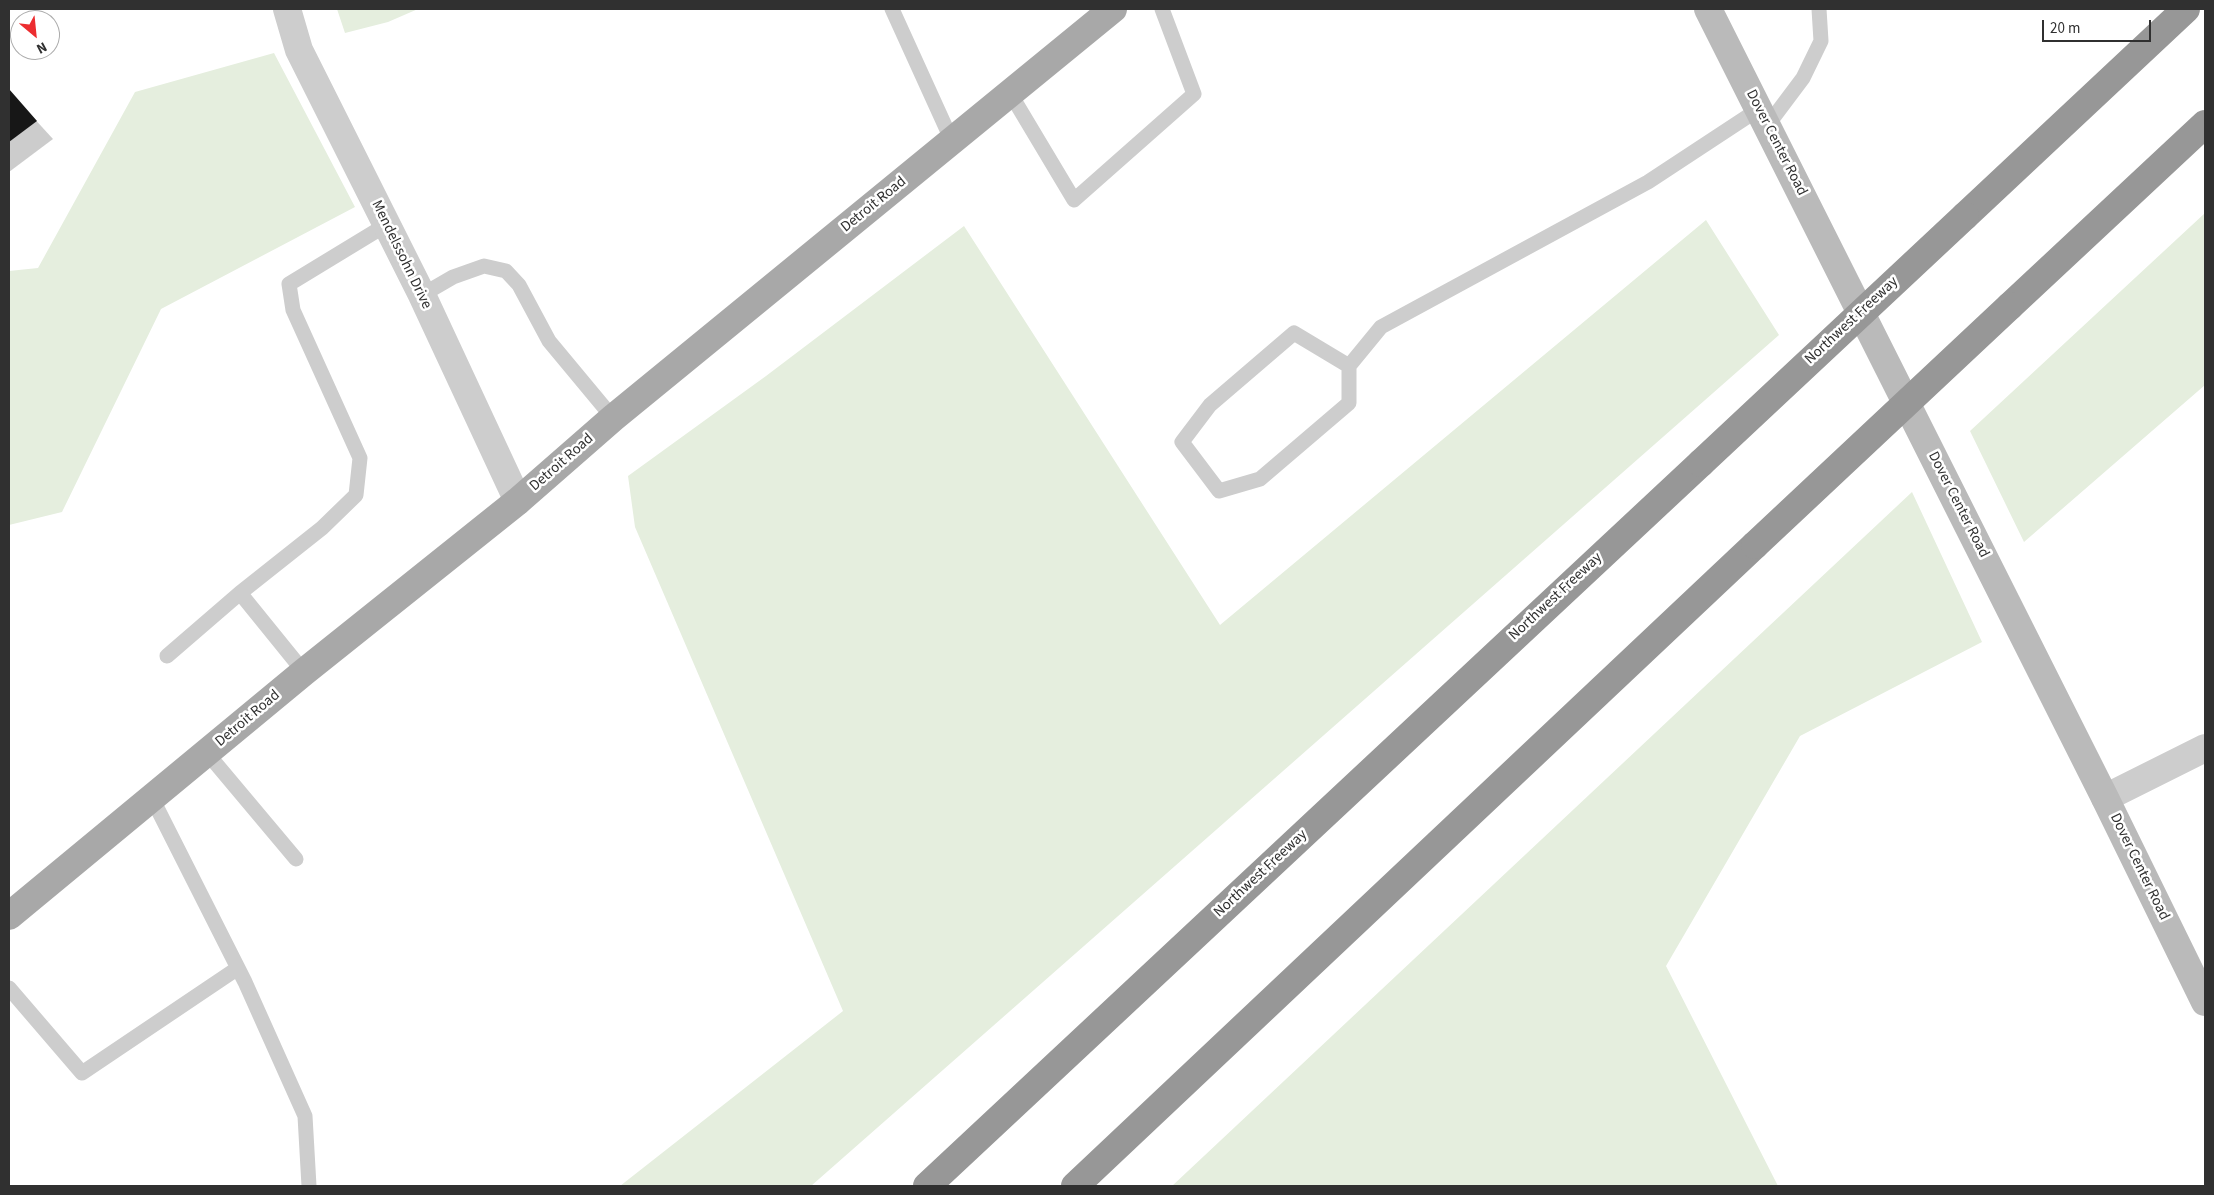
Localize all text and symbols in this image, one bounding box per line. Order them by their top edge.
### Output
north arrow [10,10,60,60]
scale bar [2044,10,2153,42]
text: 20 m [2050,18,2080,39]
text: N [33,36,50,58]
street label: Dover Center Road [1741,87,1811,199]
street label: Detroit Road [838,173,910,237]
street label: Mendelssohn Drive [367,198,435,312]
street label: Northwest Freeway [1802,273,1902,369]
street label: Detroit Road [526,430,598,496]
street label: Dover Center Road [1923,449,1993,561]
street label: Northwest Freeway [1506,549,1606,645]
street label: Detroit Road [212,687,284,751]
street label: Dover Center Road [2105,811,2173,923]
street label: Northwest Freeway [1211,826,1311,922]

